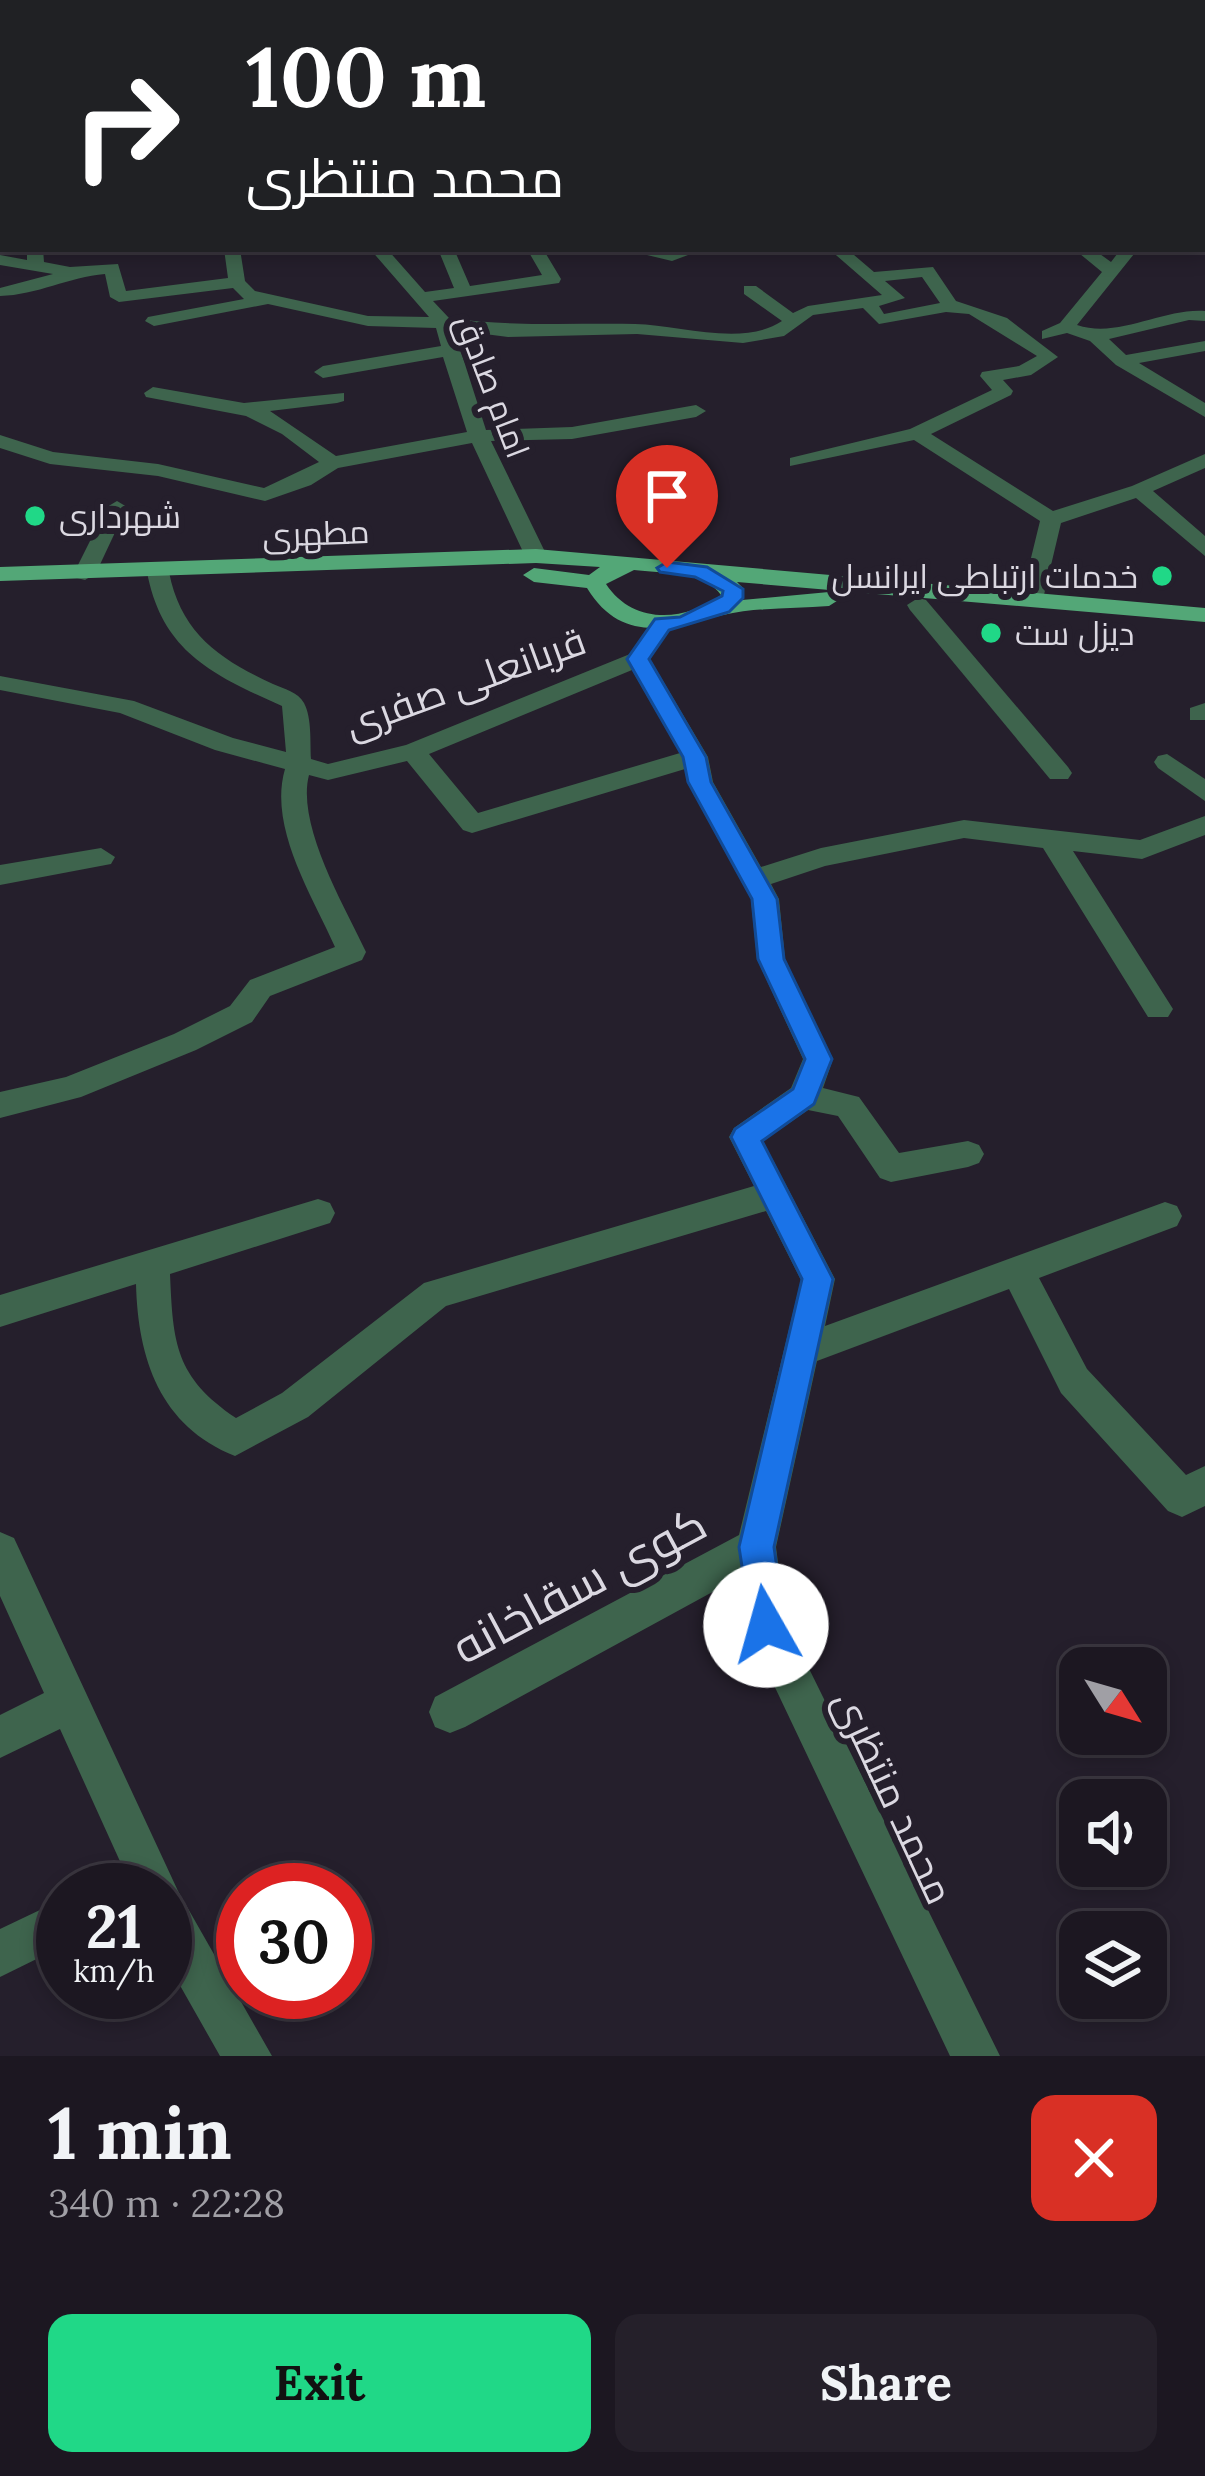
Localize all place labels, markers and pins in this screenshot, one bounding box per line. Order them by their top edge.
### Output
pin [616,445,718,568]
place label: شهرداری [59,495,181,537]
marker: شهرداری [22,503,48,529]
place label: خدمات ارتباطی ایرانسل [831,555,1138,597]
marker: خدمات ارتباطی ایرانسل [1149,563,1175,589]
place label: دیزل ست [1015,612,1135,654]
marker: دیزل ست [978,620,1004,646]

